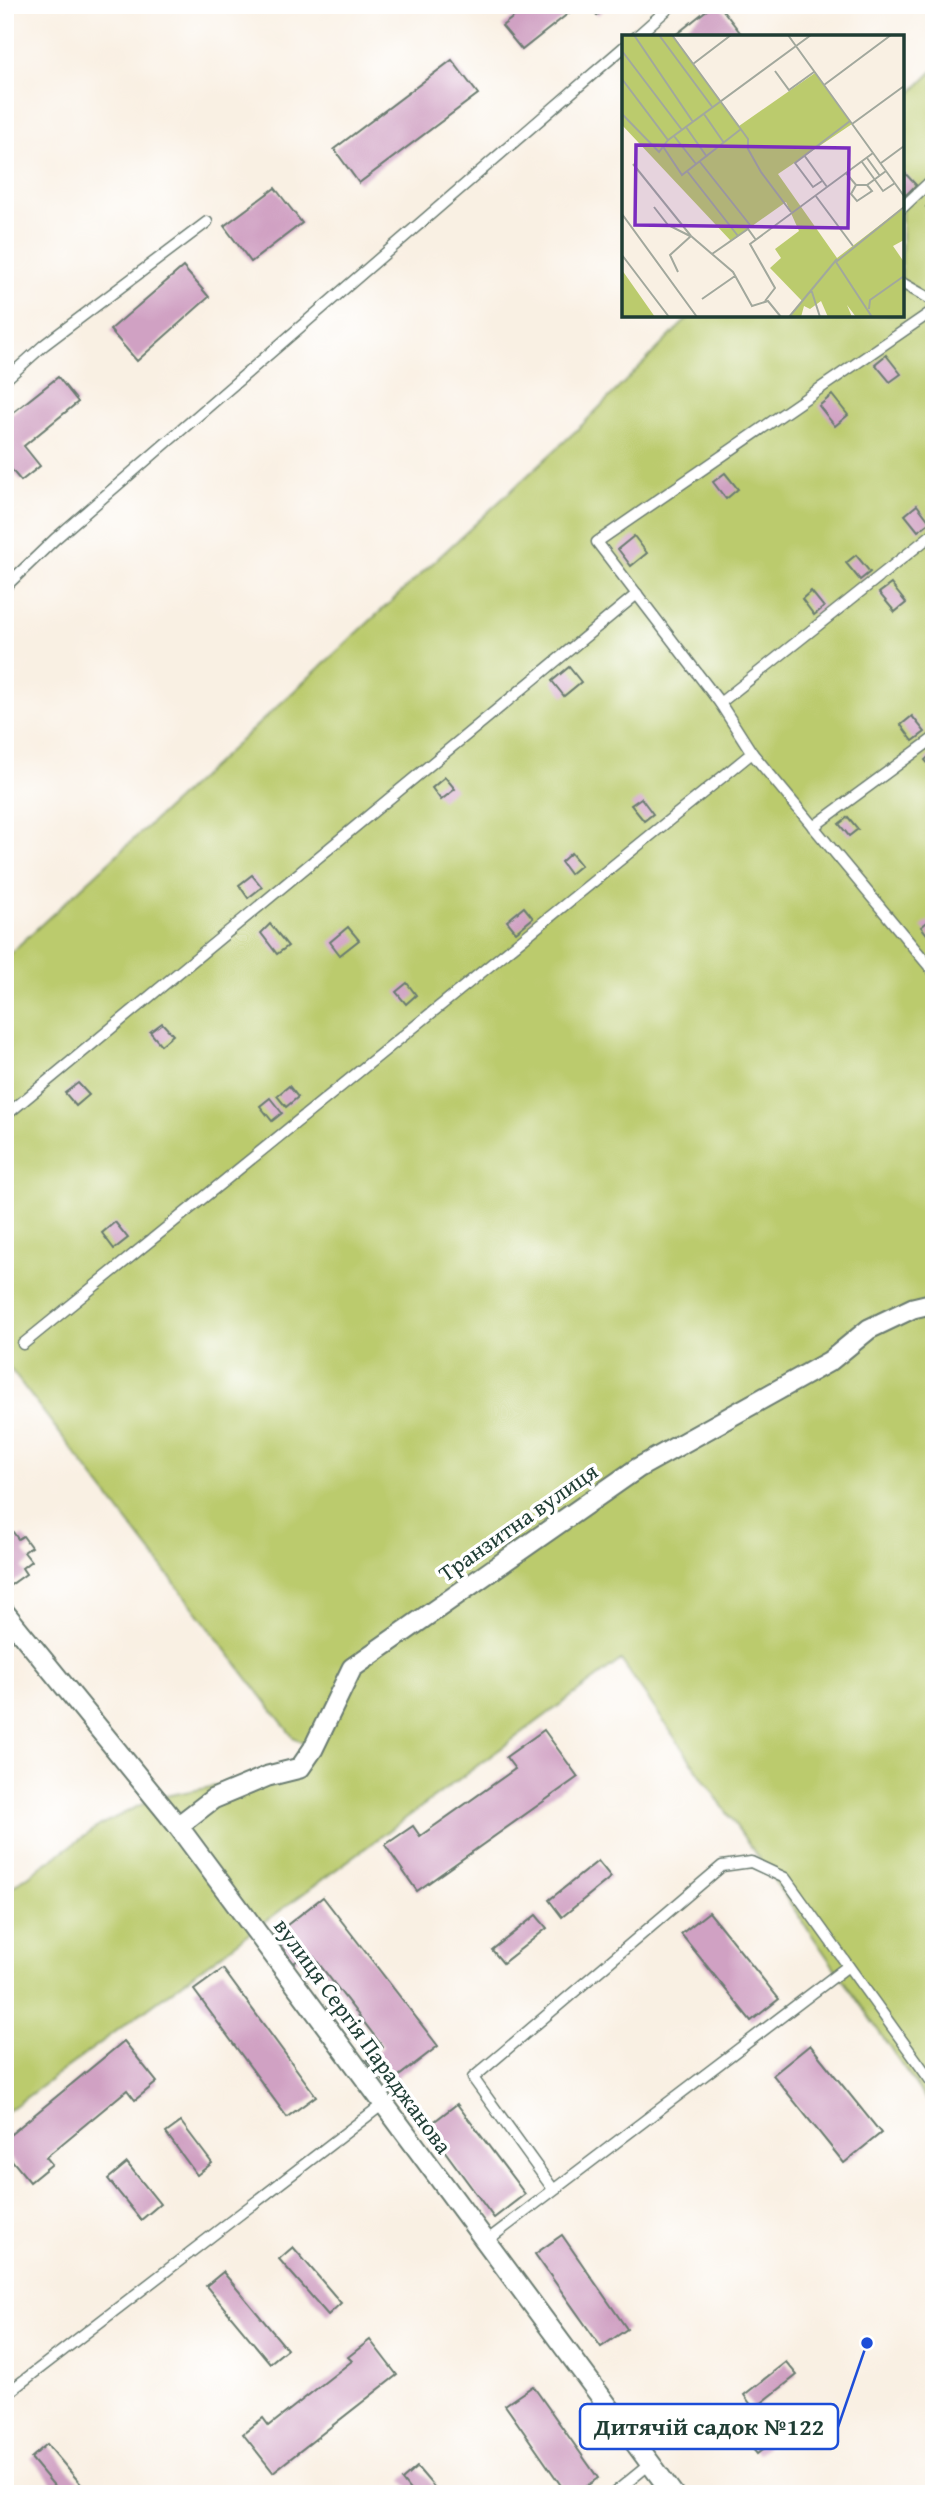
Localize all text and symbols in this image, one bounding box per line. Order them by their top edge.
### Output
inset map [622,35,904,317]
street label: Транзитна вулиця [431,1454,604,1589]
street label: вулиця Сергія Параджанова [266,1911,460,2160]
callout: Дитячій садок №122 [580,2404,838,2449]
text: Дитячій садок №122 [593,2409,824,2444]

